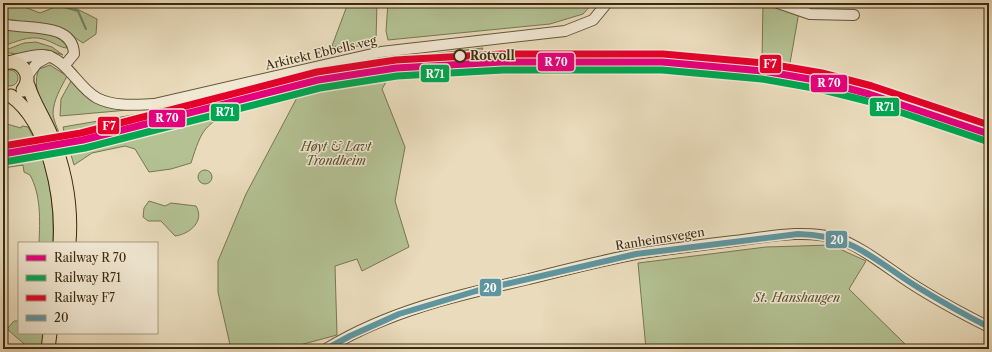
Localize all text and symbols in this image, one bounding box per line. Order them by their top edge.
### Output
street label: Arkitekt Ebbells veg [263,32,379,73]
place label: Rotvoll [470,48,515,63]
marker: Rotvoll [453,49,467,63]
line badge: R 70 [537,52,575,72]
line badge: F7 [759,54,782,74]
text: R 70 [544,55,568,69]
text: F7 [763,57,777,71]
line badge: R71 [420,64,450,83]
text: R71 [425,67,445,81]
line badge: R 70 [810,74,848,93]
text: R 70 [817,76,841,90]
line badge: R71 [869,97,900,117]
text: R71 [875,100,895,114]
line badge: R71 [210,103,240,122]
text: R71 [215,105,235,119]
line badge: R 70 [148,109,186,128]
text: R 70 [155,111,179,125]
line badge: F7 [97,116,120,135]
text: F7 [102,119,116,133]
park label: Høyt & Lavt Trondheim [300,139,372,168]
street label: Ranheimsvegen [614,224,706,253]
line badge: 20 [825,230,848,249]
text: 20 [830,233,844,247]
legend [18,242,158,334]
text: Railway R 70 [54,250,126,265]
text: Railway R71 [54,270,121,285]
line badge: 20 [479,278,502,297]
text: 20 [483,281,497,295]
text: Railway F7 [54,290,115,305]
park label: St. Hanshaugen [753,290,840,305]
text: 20 [54,310,69,325]

